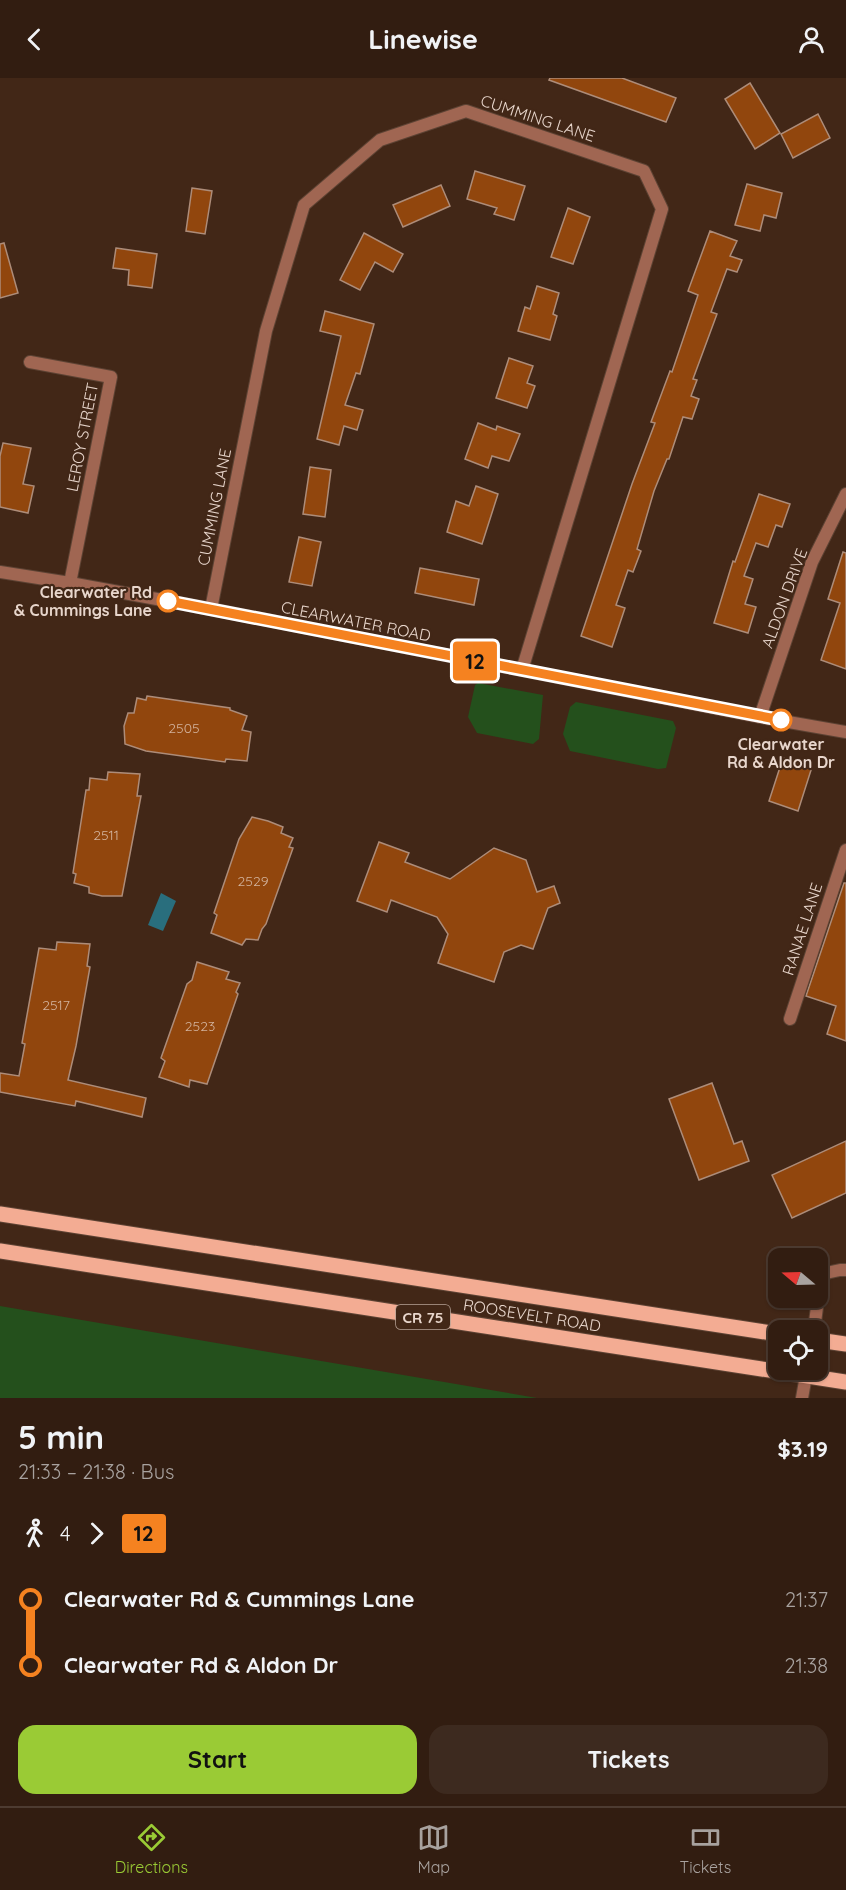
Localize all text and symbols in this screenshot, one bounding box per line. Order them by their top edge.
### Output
text: Linewise [368,22,478,56]
icon: back [18,23,51,56]
icon: person [795,23,828,56]
street label: CUMMING LANE [478,90,598,146]
street label: LEROY STREET [62,381,102,493]
street label: CUMMING LANE [193,447,235,567]
street label: ALDON DRIVE [757,545,811,651]
place label: Clearwater Rd & Cummings Lane [14,582,152,620]
marker: Clearwater Rd & Cummings Lane [157,590,179,612]
street label: CLEARWATER ROAD [279,597,433,645]
line badge: 12 [448,642,502,680]
text: 12 [465,648,485,674]
marker: Clearwater Rd & Aldon Dr [770,709,792,731]
house number: 2505 [168,719,200,737]
place label: Clearwater Rd & Aldon Dr [727,734,835,772]
house number: 2511 [93,826,119,844]
house number: 2529 [238,872,269,890]
street label: RANAE LANE [778,880,826,978]
house number: 2517 [42,996,70,1014]
house number: 2523 [185,1017,215,1035]
north arrow [768,1248,828,1308]
map controls [768,1248,828,1380]
street label: ROOSEVELT ROAD [462,1294,602,1336]
road number: CR 75 [396,1305,450,1329]
button: locate [768,1320,828,1380]
text: 5 min [18,1416,104,1457]
text: $3.19 [778,1435,828,1463]
text: 21:33 – 21:38 · Bus [18,1459,174,1484]
icon: walk [18,1517,51,1550]
icon: forward [80,1517,113,1550]
text: 12 [134,1520,154,1546]
text: 4 [60,1521,71,1546]
text: Clearwater Rd & Cummings Lane [64,1585,415,1613]
text: 21:37 [785,1587,828,1612]
text: Clearwater Rd & Aldon Dr [64,1651,338,1679]
text: 21:38 [785,1653,828,1678]
button: Start [18,1725,417,1794]
button: Tickets [429,1725,828,1794]
tab: Directions [115,1821,188,1877]
tab: Map [417,1821,450,1877]
tab: Tickets [679,1821,731,1877]

